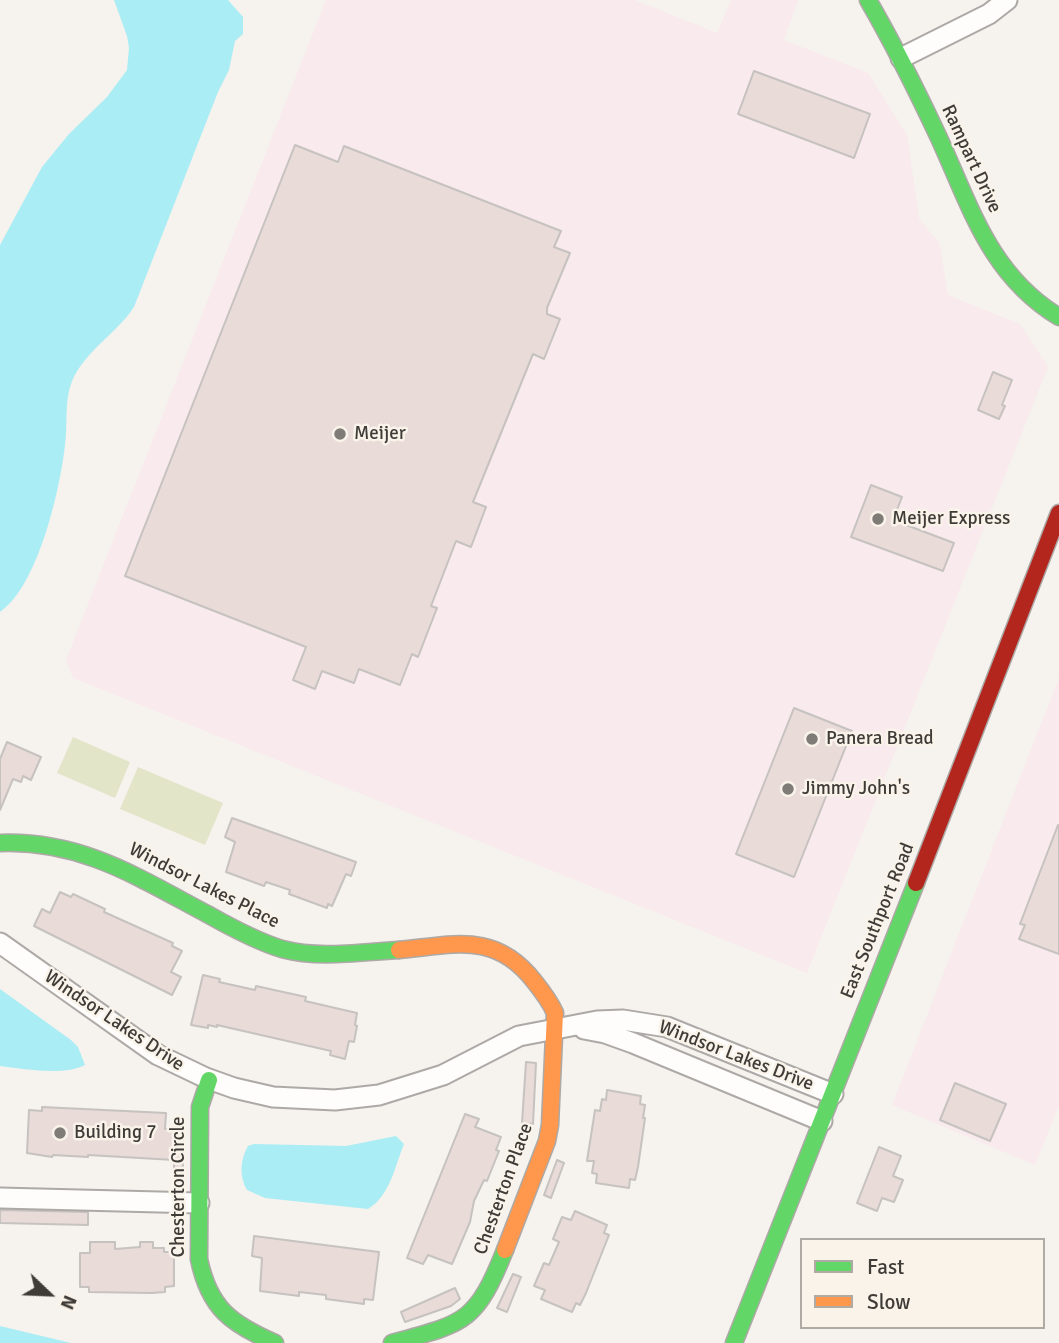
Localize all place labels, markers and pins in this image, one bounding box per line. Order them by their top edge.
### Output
place label: Meijer [354,423,406,445]
marker: Meijer [332,426,348,442]
place label: Meijer Express [892,508,1010,530]
marker: Meijer Express [870,511,886,527]
place label: Panera Bread [826,728,934,750]
marker: Panera Bread [804,731,820,747]
place label: Jimmy John's [802,778,910,800]
marker: Jimmy John's [780,781,796,797]
place label: Building 7 [74,1122,156,1144]
marker: Building 7 [52,1125,68,1141]

